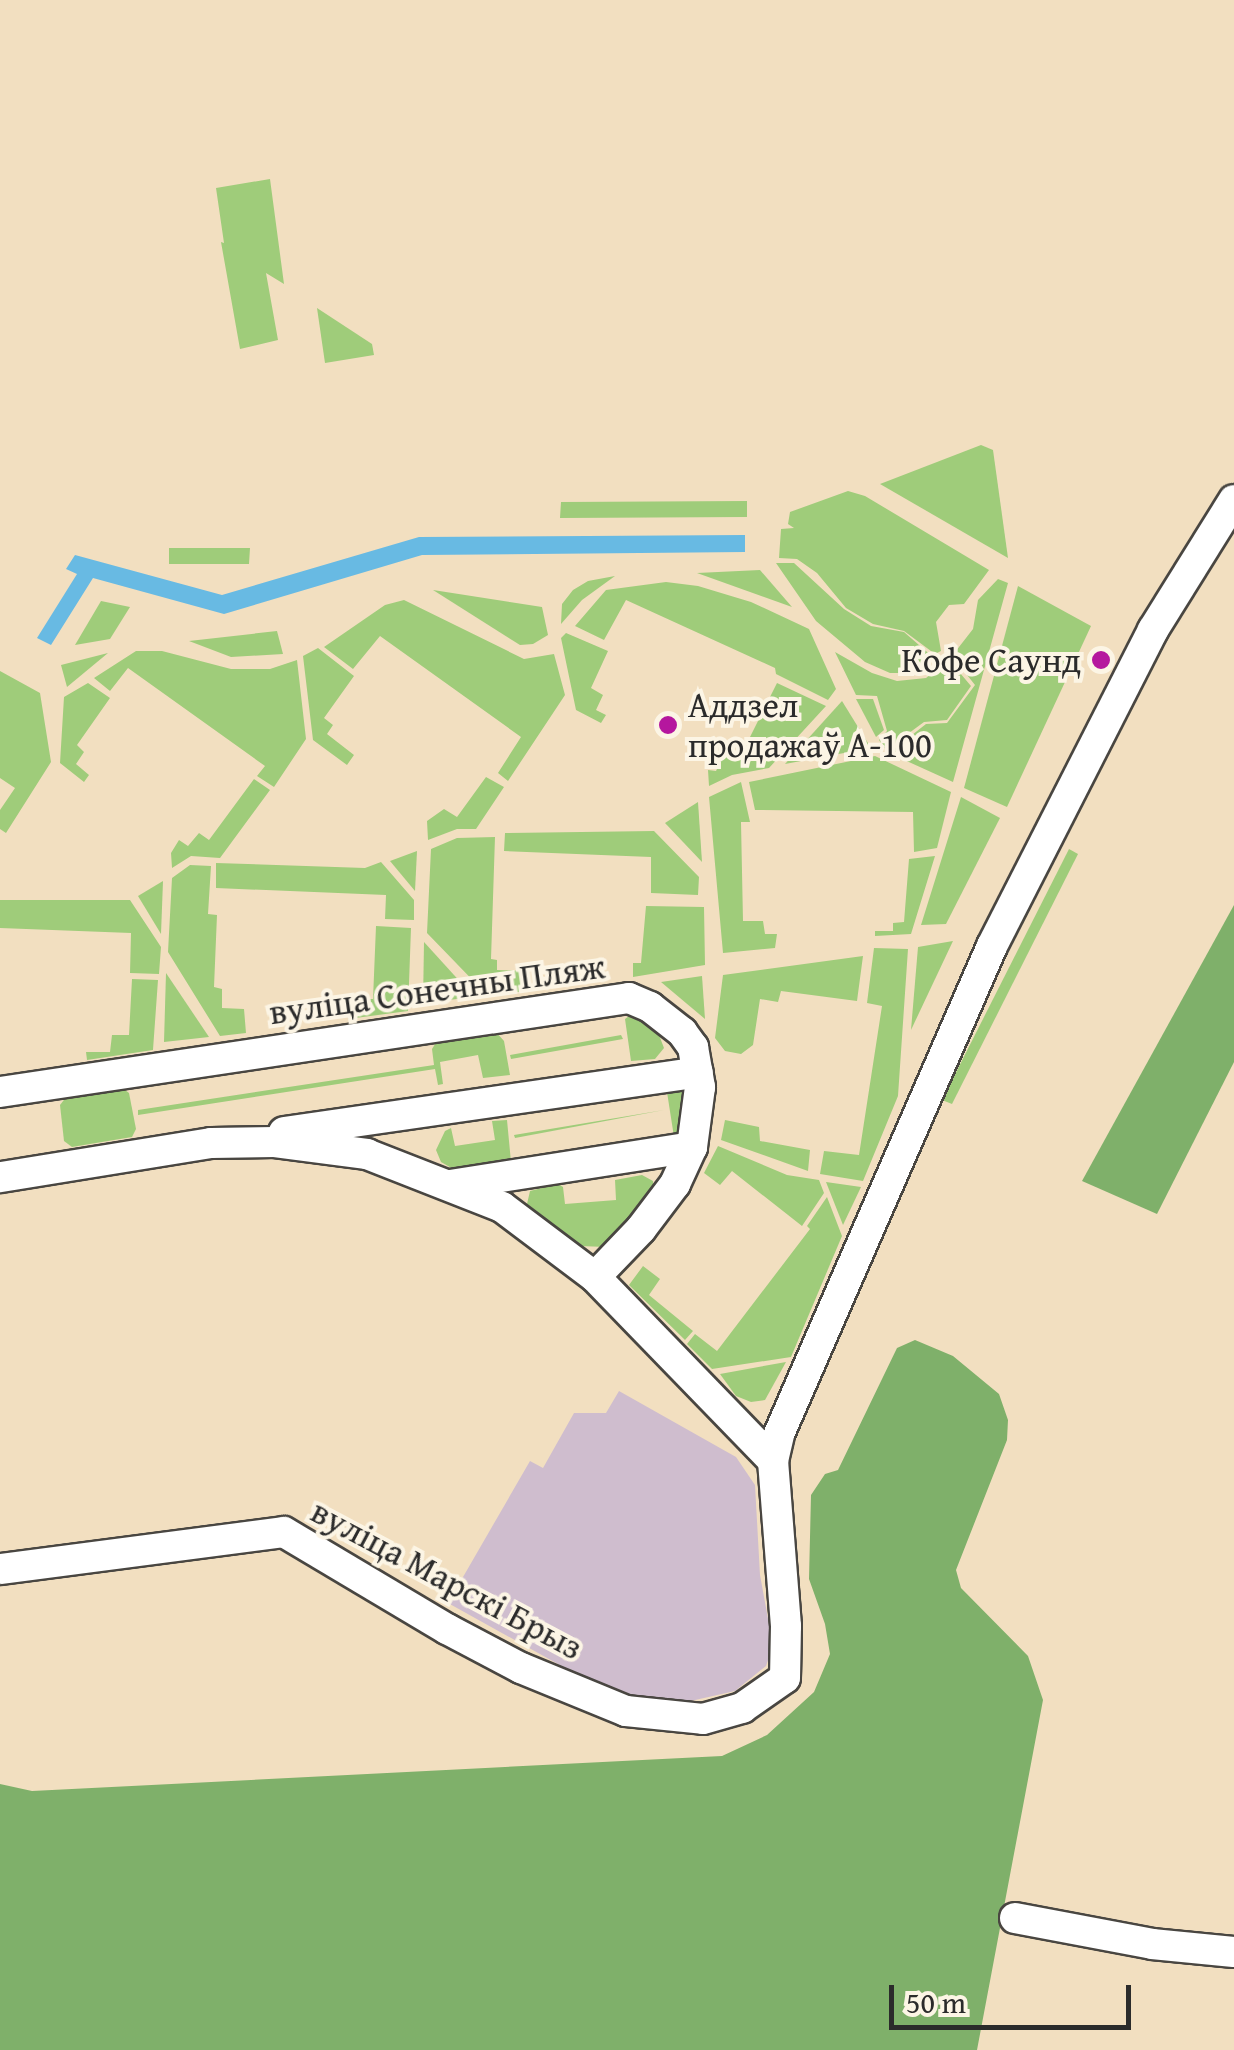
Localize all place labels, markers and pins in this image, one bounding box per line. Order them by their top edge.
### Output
place label: Кофе Саунд [901,639,1081,681]
marker: Кофе Саунд [1090,649,1112,671]
place label: Аддзел продажаў А-100 [688,684,932,766]
marker: Аддзел продажаў А-100 [657,714,679,736]

